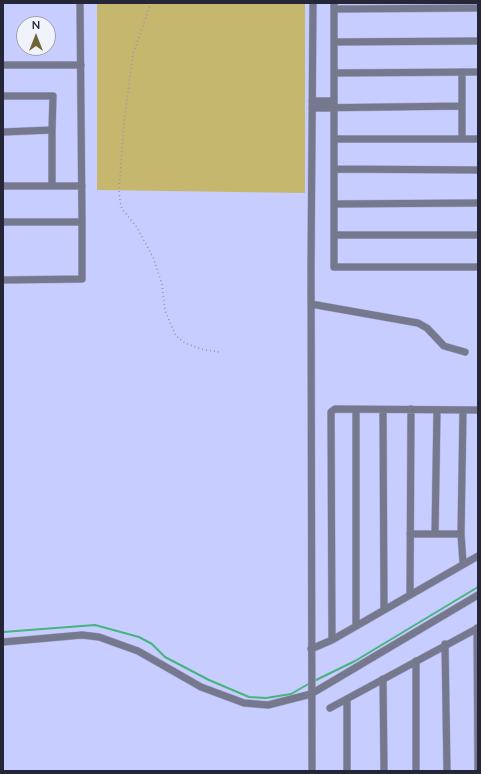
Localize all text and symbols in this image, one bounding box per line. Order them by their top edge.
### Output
north arrow [16,16,56,56]
text: N [32,18,40,31]

